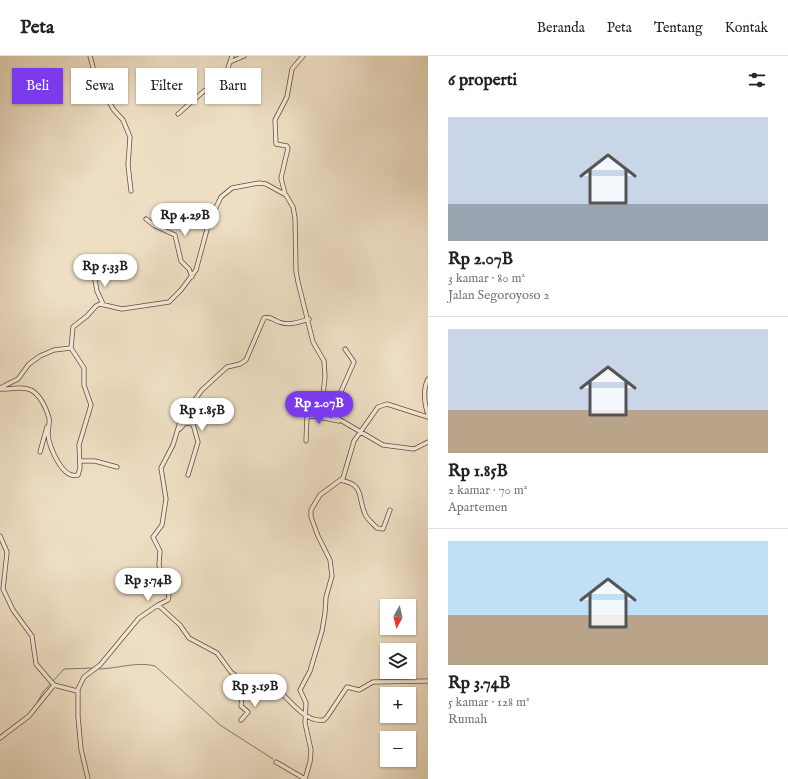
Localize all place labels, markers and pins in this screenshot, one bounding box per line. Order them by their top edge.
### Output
pin: Rp 4.29B [144,203,226,237]
pin: Rp 5.33B [64,254,146,288]
pin: Rp 2.07B [278,391,360,425]
pin: Rp 1.85B [161,398,243,432]
pin: Rp 3.74B [107,568,189,602]
pin: Rp 3.19B [214,674,296,708]

